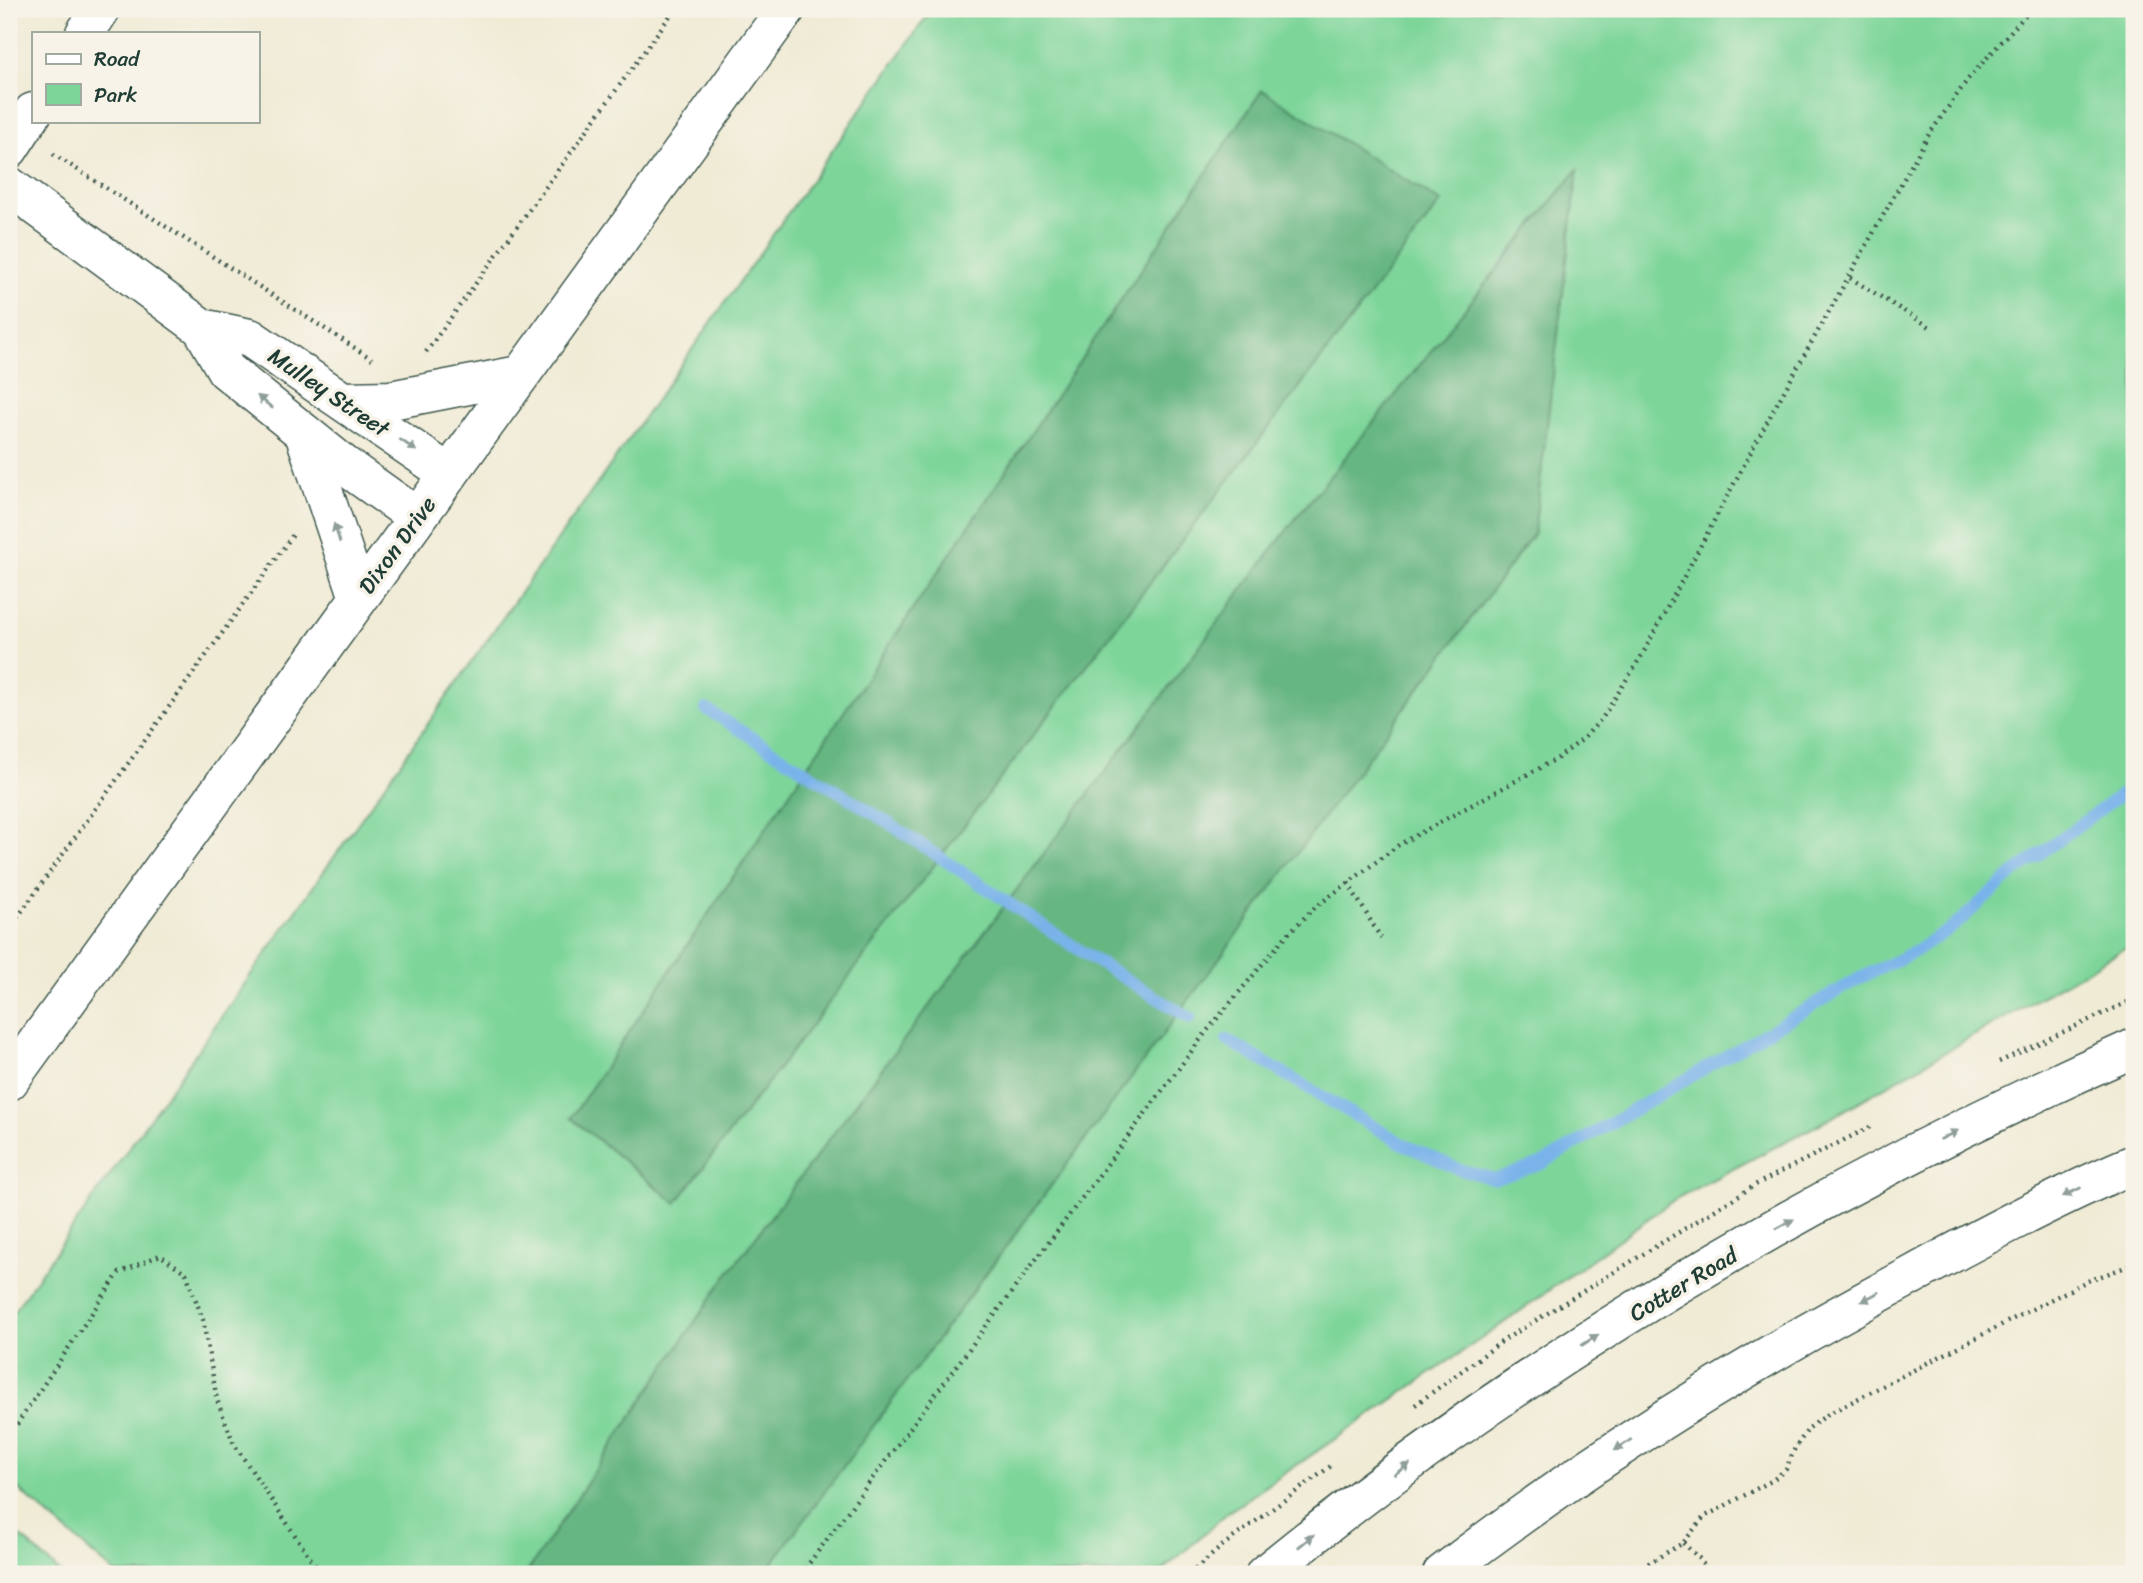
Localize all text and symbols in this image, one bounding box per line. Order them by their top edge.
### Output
legend [32,32,259,122]
text: Road [94,40,141,78]
text: Park [94,76,137,114]
street label: Mulley Street [259,336,400,449]
one-way arrow [257,394,275,409]
one-way arrow [399,438,417,452]
street label: Dixon Drive [347,487,448,603]
one-way arrow [332,523,342,544]
one-way arrow [1939,1130,1959,1141]
one-way arrow [2062,1186,2082,1197]
one-way arrow [1776,1218,1795,1230]
street label: Cotter Road [1621,1235,1747,1333]
one-way arrow [1861,1291,1880,1303]
one-way arrow [1580,1334,1599,1347]
one-way arrow [1614,1438,1632,1452]
one-way arrow [1393,1462,1411,1476]
one-way arrow [1297,1534,1314,1549]

